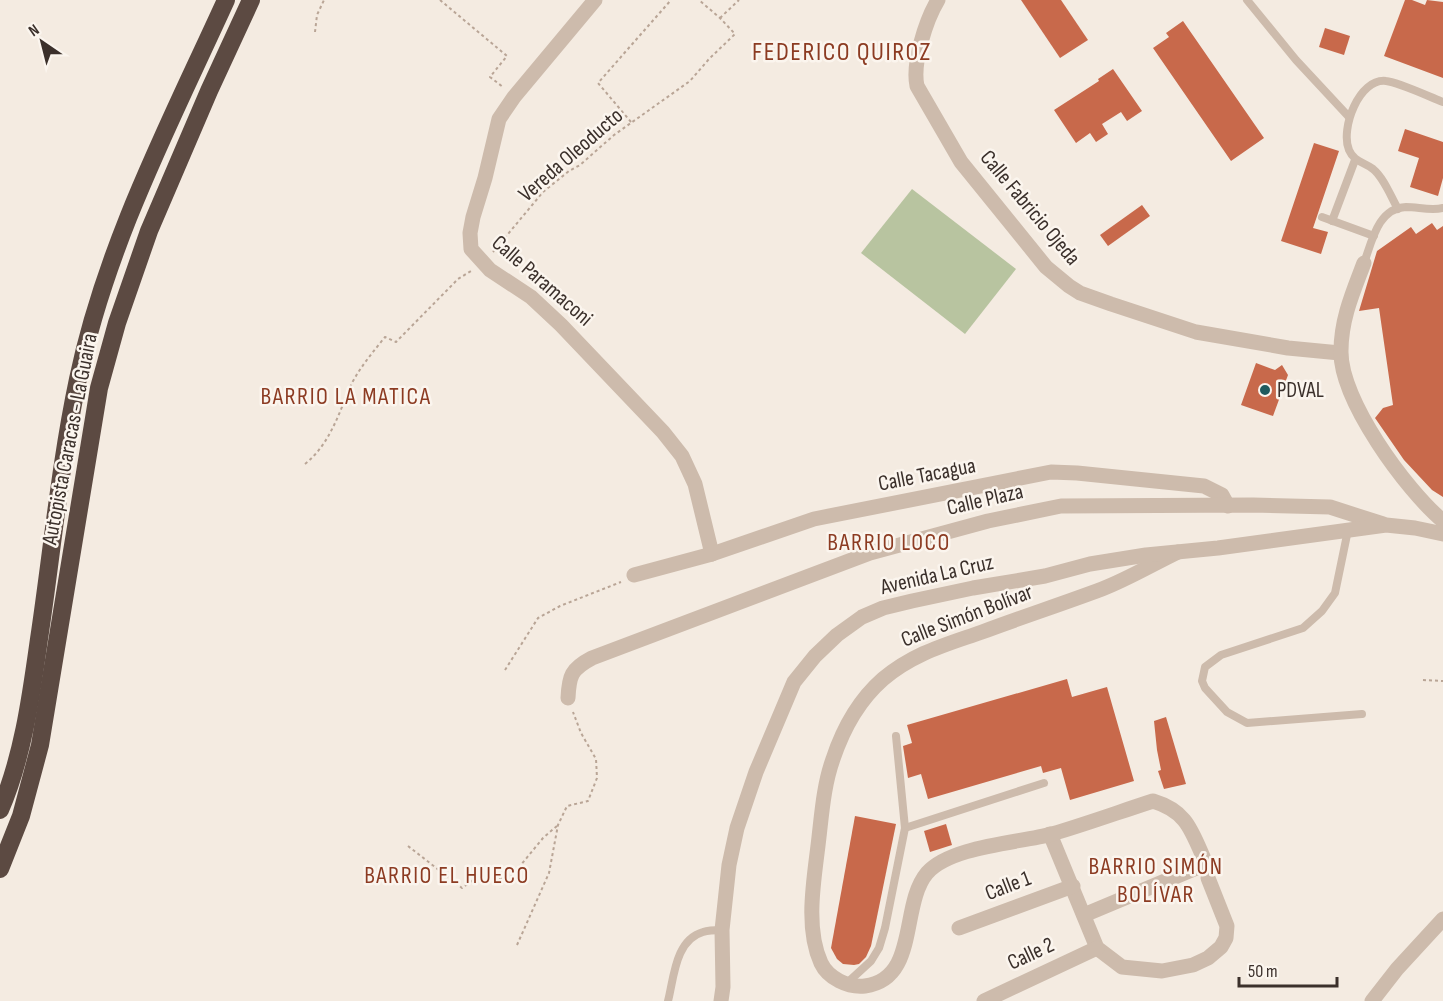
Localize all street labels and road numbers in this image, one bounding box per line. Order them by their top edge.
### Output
street label: Vereda Oleoducto [513,102,629,208]
street label: Calle Fabricio Ojeda [974,145,1086,271]
street label: Calle Paramaconi [486,230,598,332]
street label: Autopista Caracas - La Guaira [36,331,104,548]
street label: Calle Tacagua [876,452,978,498]
street label: Calle Plaza [944,478,1026,522]
street label: Avenida La Cruz [877,549,996,601]
street label: Calle Simón Bolívar [897,578,1037,654]
street label: Calle 1 [981,865,1035,907]
street label: Calle 2 [1003,932,1059,976]

